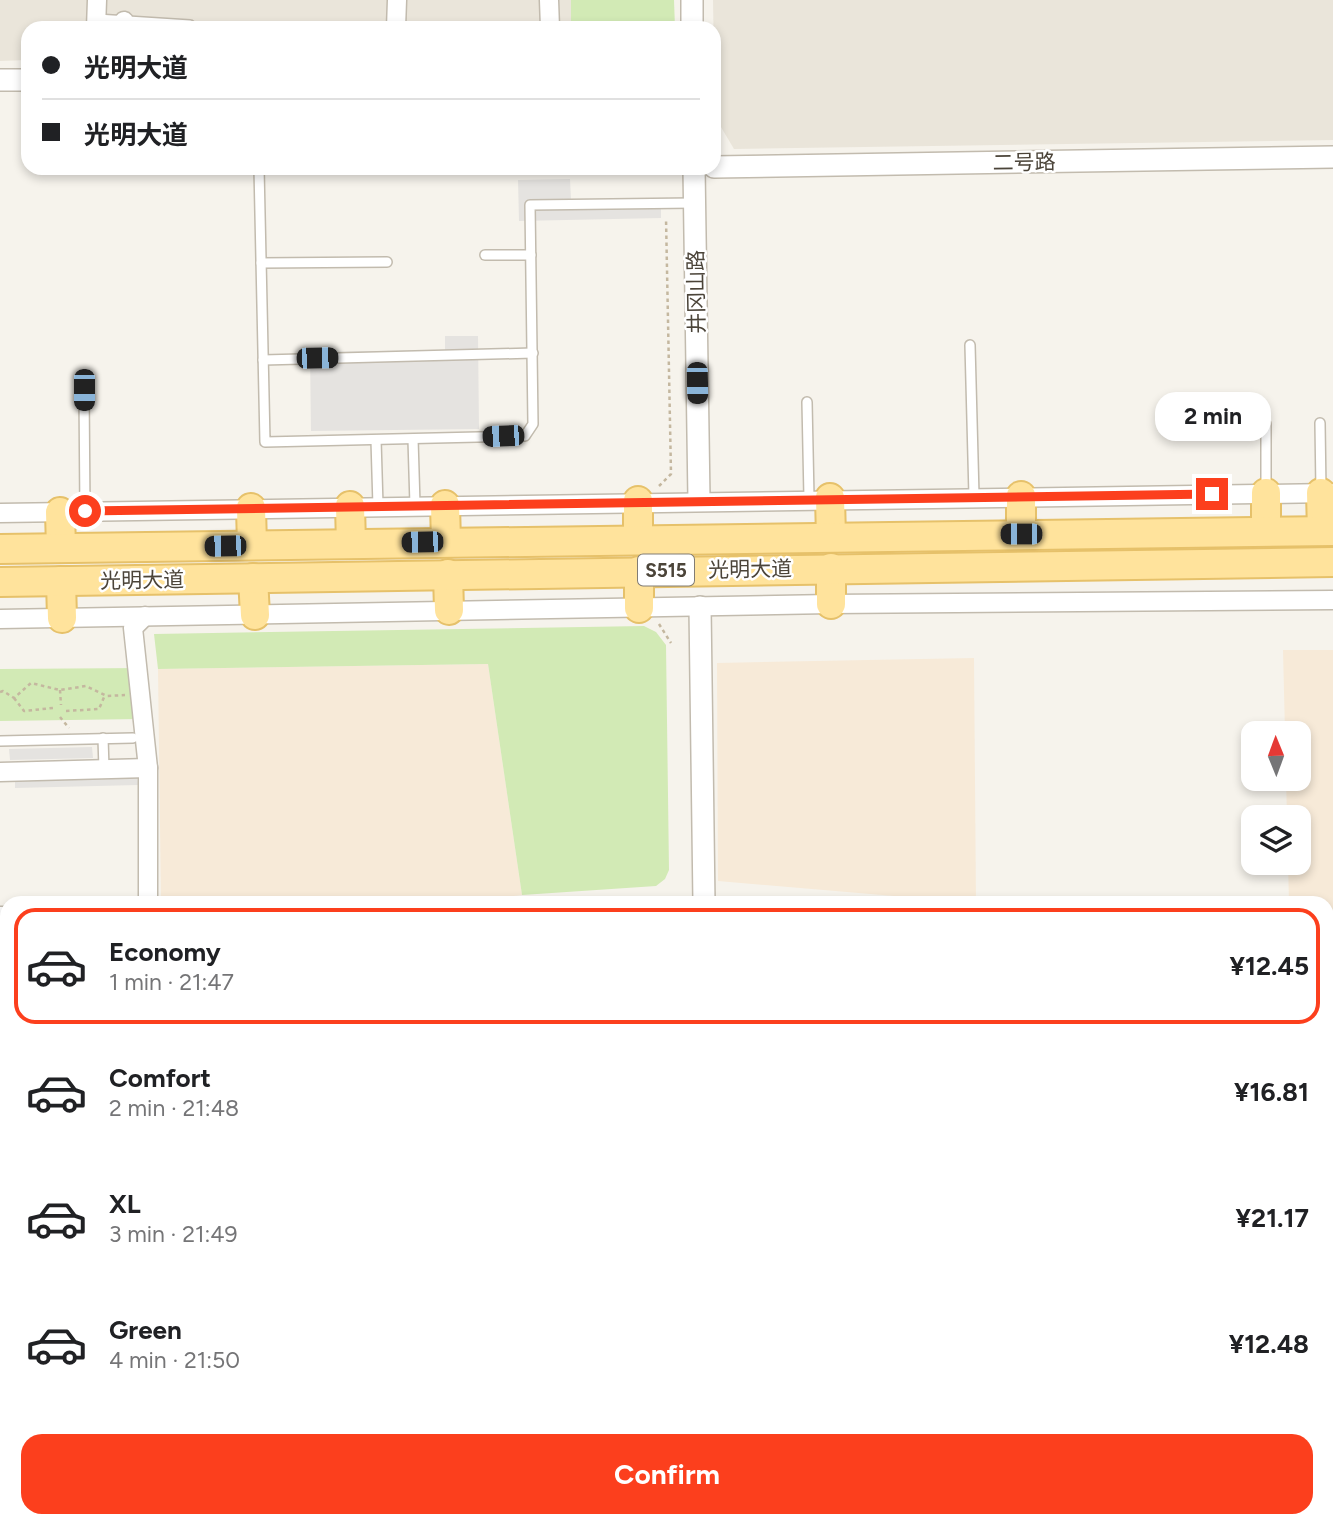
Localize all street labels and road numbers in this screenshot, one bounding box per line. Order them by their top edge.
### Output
street label: 二号路 [992,149,1056,175]
street label: 井冈山路 [683,250,709,334]
road number: S515 [638,554,694,586]
street label: 光明大道 [708,556,792,582]
street label: 光明大道 [100,567,184,593]

